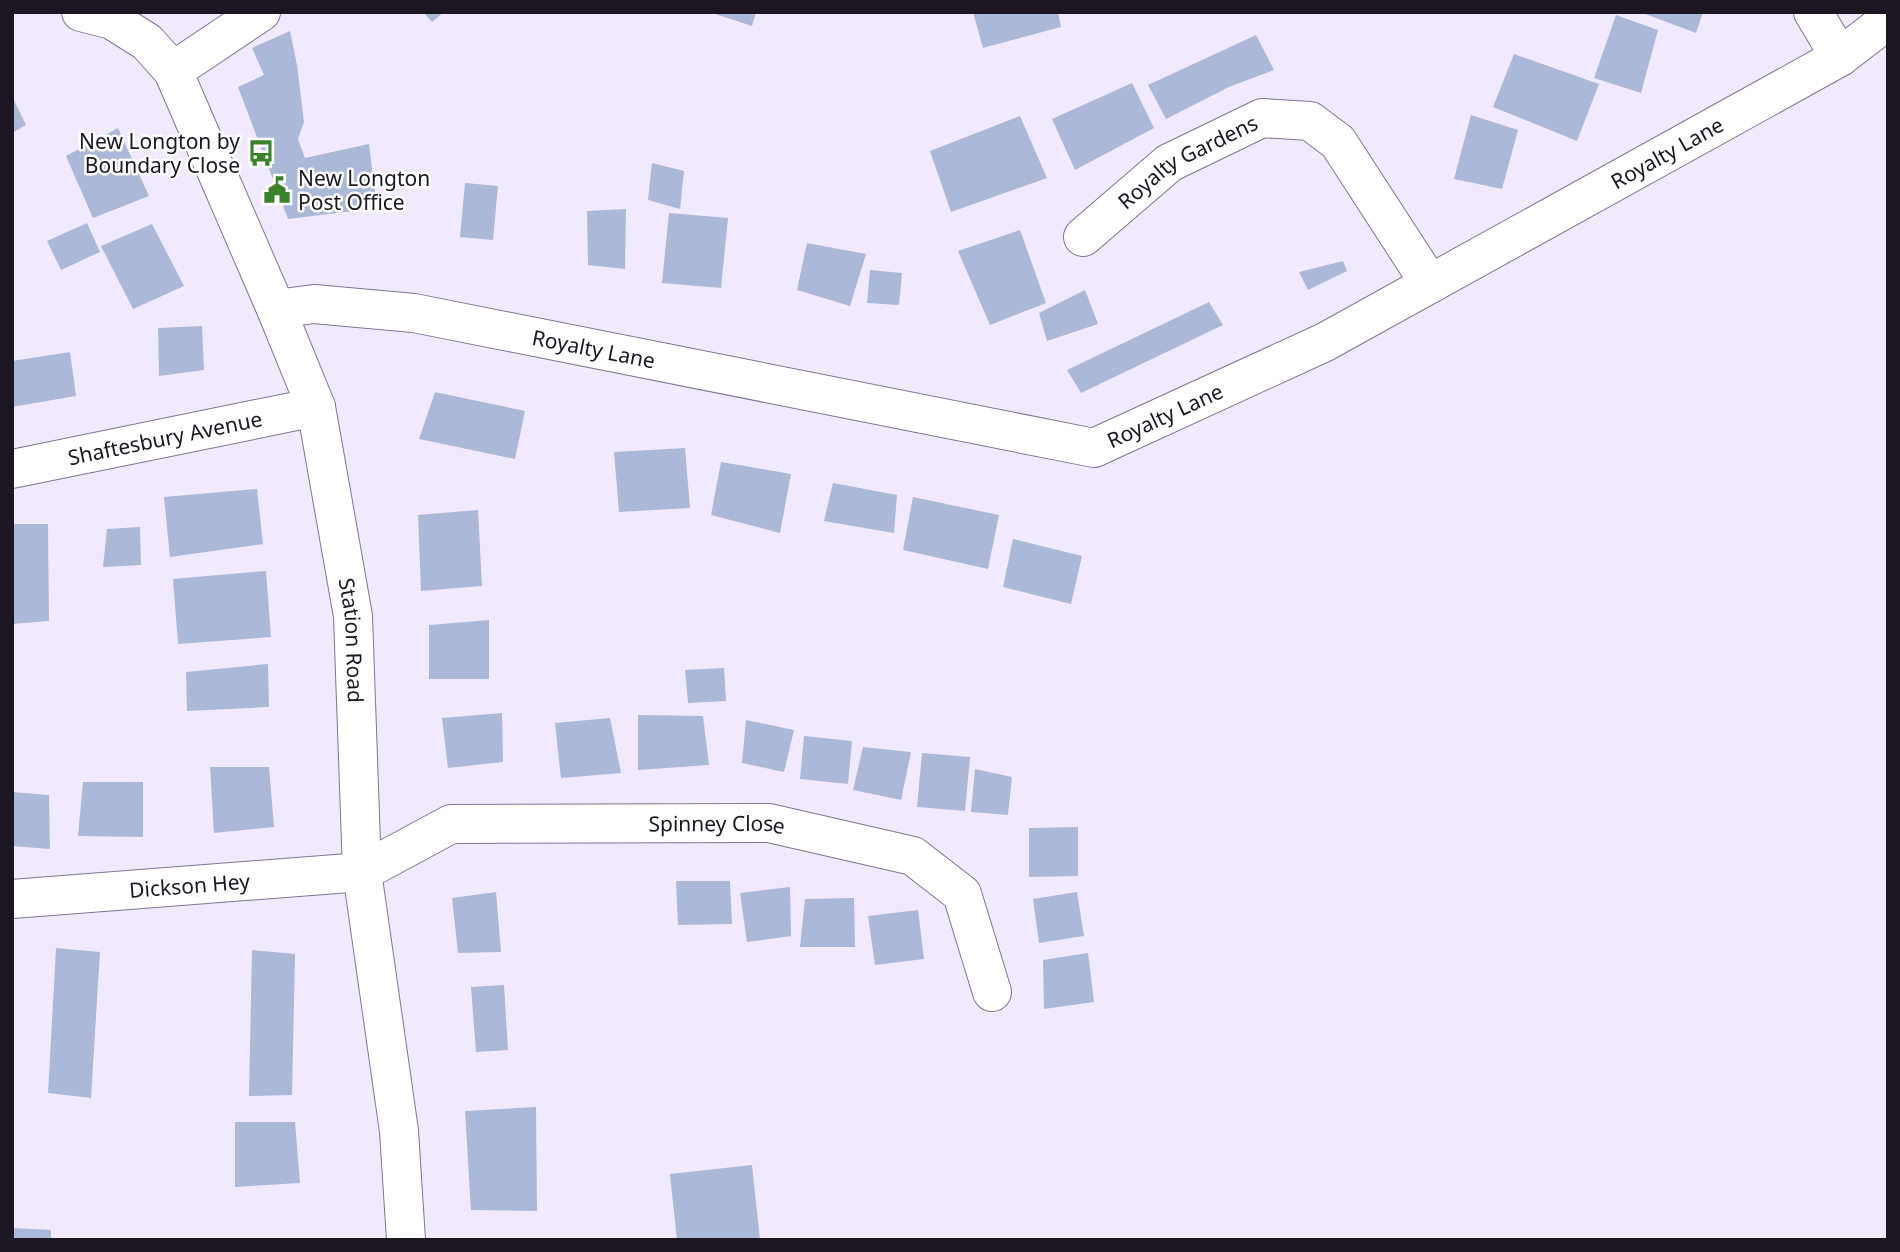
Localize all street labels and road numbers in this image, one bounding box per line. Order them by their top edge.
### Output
street label: Royalty Gardens [1112,108,1262,215]
street label: Royalty Lane [1606,110,1728,195]
street label: Royalty Lane [530,323,658,375]
street label: Royalty Lane [1102,377,1227,454]
street label: Shaftesbury Avenue [65,404,264,471]
street label: Station Road [332,576,370,703]
street label: Spinney Close [648,809,788,840]
street label: Dickson Hey [128,867,251,904]

